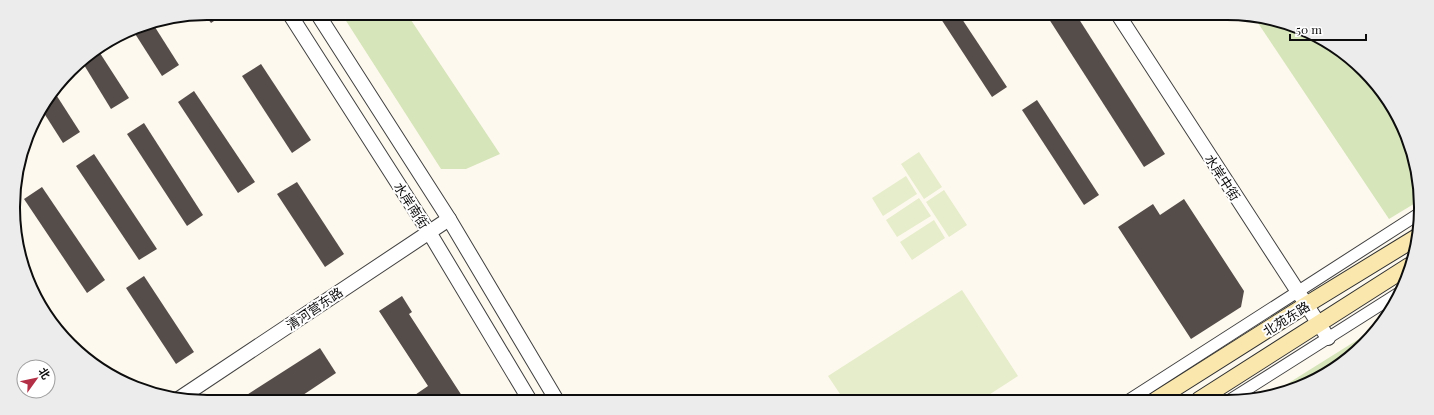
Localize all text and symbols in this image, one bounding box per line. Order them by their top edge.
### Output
scale bar [1290,16,1366,42]
text: 50 m [1296,21,1322,37]
street label: 水岸中街 [1202,151,1244,203]
street label: 水岸南街 [391,179,433,231]
street label: 清河营东路 [282,283,346,333]
street label: 北苑东路 [1259,297,1313,339]
north arrow [16,359,56,399]
text: 北 [36,365,54,382]

